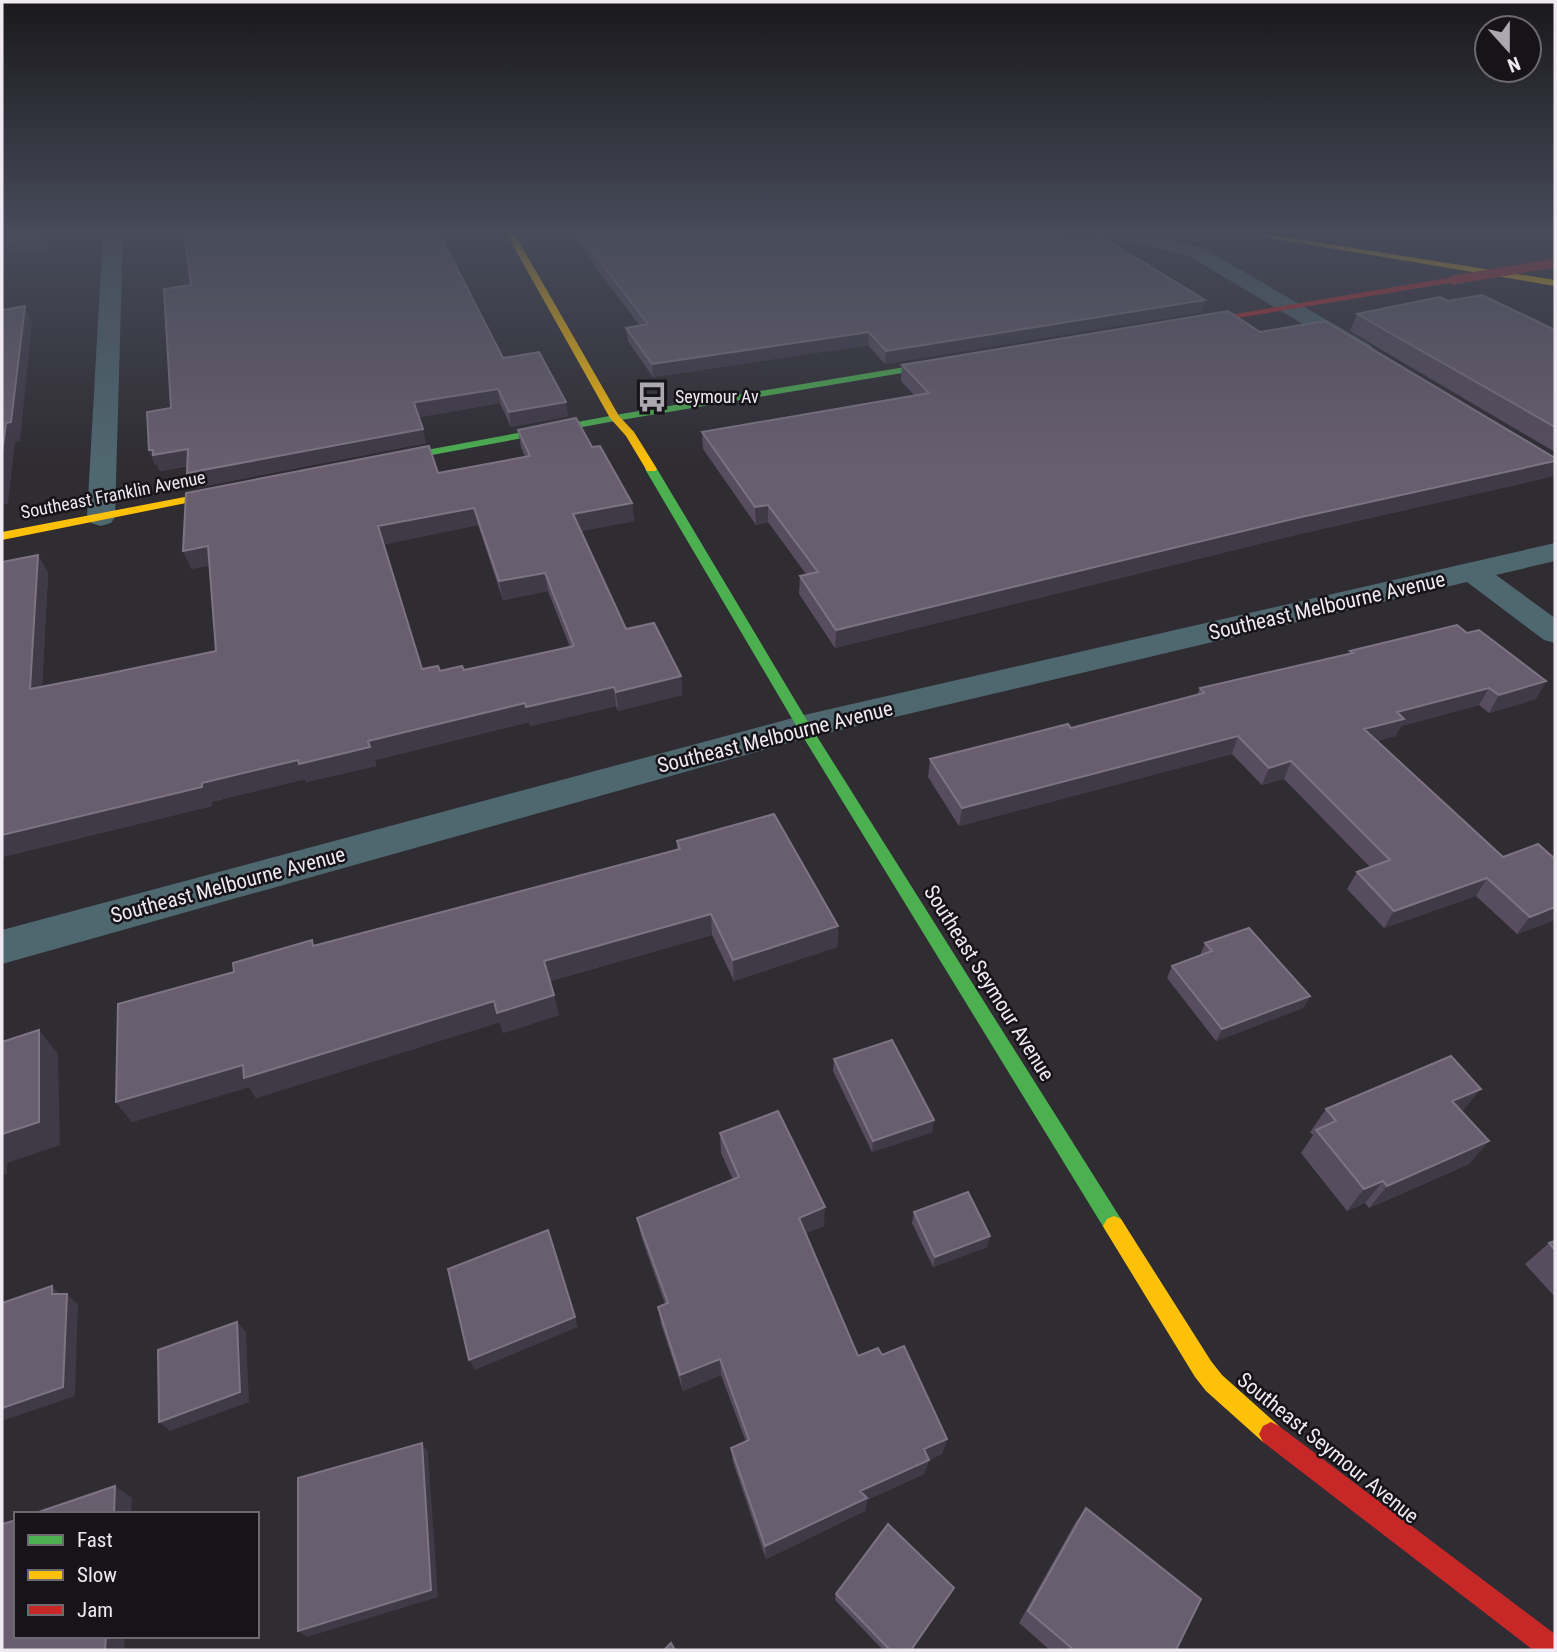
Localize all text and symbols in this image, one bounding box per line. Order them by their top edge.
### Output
north arrow [1473,14,1543,84]
text: N [1504,52,1523,77]
bus stop icon: Seymour Av [635,380,669,414]
place label: Seymour Av [675,386,759,407]
street label: Southeast Franklin Avenue [19,466,207,523]
street label: Southeast Melbourne Avenue [1207,567,1448,645]
street label: Southeast Melbourne Avenue [655,696,895,778]
street label: Southeast Melbourne Avenue [108,842,348,928]
street label: Southeast Seymour Avenue [919,881,1059,1085]
street label: Southeast Seymour Avenue [1233,1368,1423,1529]
legend [14,1512,259,1638]
text: Fast [77,1528,113,1552]
text: Slow [77,1563,117,1587]
text: Jam [77,1598,113,1622]

